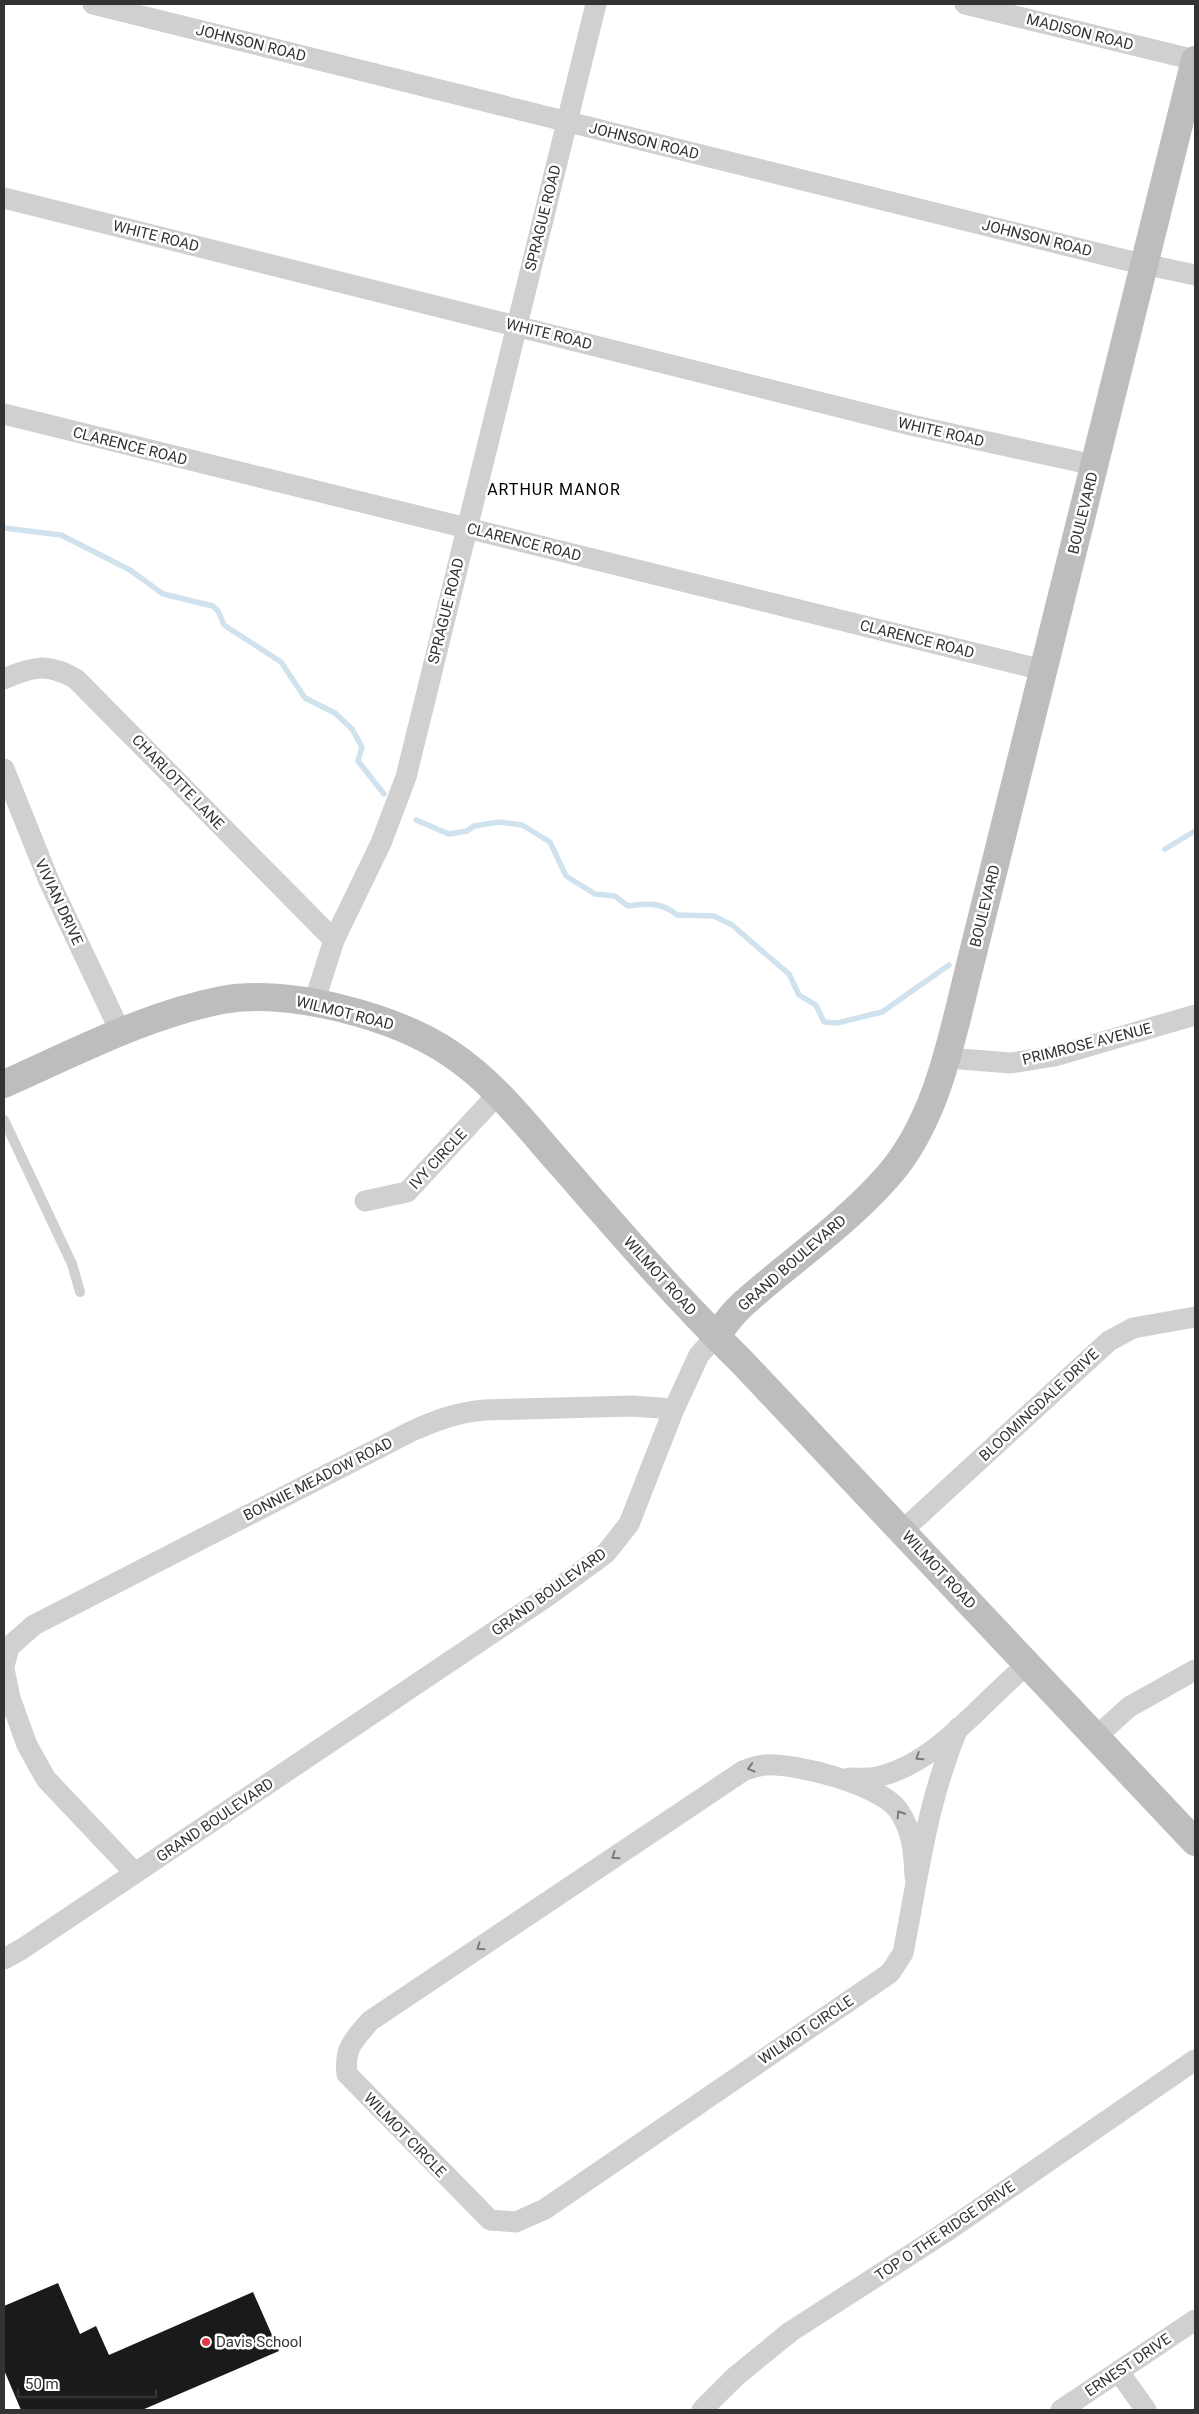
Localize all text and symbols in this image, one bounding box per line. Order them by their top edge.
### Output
street label: MADISON ROAD [1025,10,1135,54]
street label: JOHNSON ROAD [194,21,308,65]
street label: JOHNSON ROAD [587,119,701,163]
street label: SPRAGUE ROAD [521,163,565,273]
street label: JOHNSON ROAD [980,216,1094,260]
street label: WHITE ROAD [111,217,201,255]
street label: WHITE ROAD [504,315,594,353]
street label: WHITE ROAD [896,413,986,451]
street label: CLARENCE ROAD [71,423,189,469]
street label: BOULEVARD [1064,470,1102,556]
district label: ARTHUR MANOR [487,480,621,499]
street label: CLARENCE ROAD [465,519,583,565]
street label: SPRAGUE ROAD [424,556,468,666]
street label: CLARENCE ROAD [858,616,976,662]
street label: CHARLOTTE LANE [128,731,228,833]
street label: VIVIAN DRIVE [31,856,87,948]
street label: BOULEVARD [966,863,1004,949]
street label: WILMOT ROAD [294,992,396,1034]
street label: PRIMROSE AVENUE [1020,1019,1154,1069]
street label: IVY CIRCLE [406,1125,471,1193]
street label: GRAND BOULEVARD [734,1211,850,1315]
street label: WILMOT ROAD [620,1233,700,1319]
street label: BLOOMINGDALE DRIVE [976,1345,1103,1465]
street label: BONNIE MEADOW ROAD [240,1434,396,1524]
street label: WILMOT ROAD [898,1527,980,1613]
street label: GRAND BOULEVARD [488,1544,610,1640]
one-way arrow [916,1751,925,1761]
one-way arrow [748,1763,756,1773]
street label: GRAND BOULEVARD [153,1774,277,1866]
one-way arrow [897,1810,907,1819]
one-way arrow [612,1850,621,1859]
one-way arrow [477,1941,486,1950]
street label: WILMOT CIRCLE [755,1991,857,2068]
street label: WILMOT CIRCLE [360,2089,450,2181]
street label: TOP O THE RIDGE DRIVE [872,2177,1019,2285]
street label: ERNEST DRIVE [1082,2329,1175,2400]
place label: Davis School [216,2333,302,2351]
marker: Davis School [200,2336,212,2348]
scale bar [18,2366,155,2398]
text: 50 m [25,2375,59,2393]

